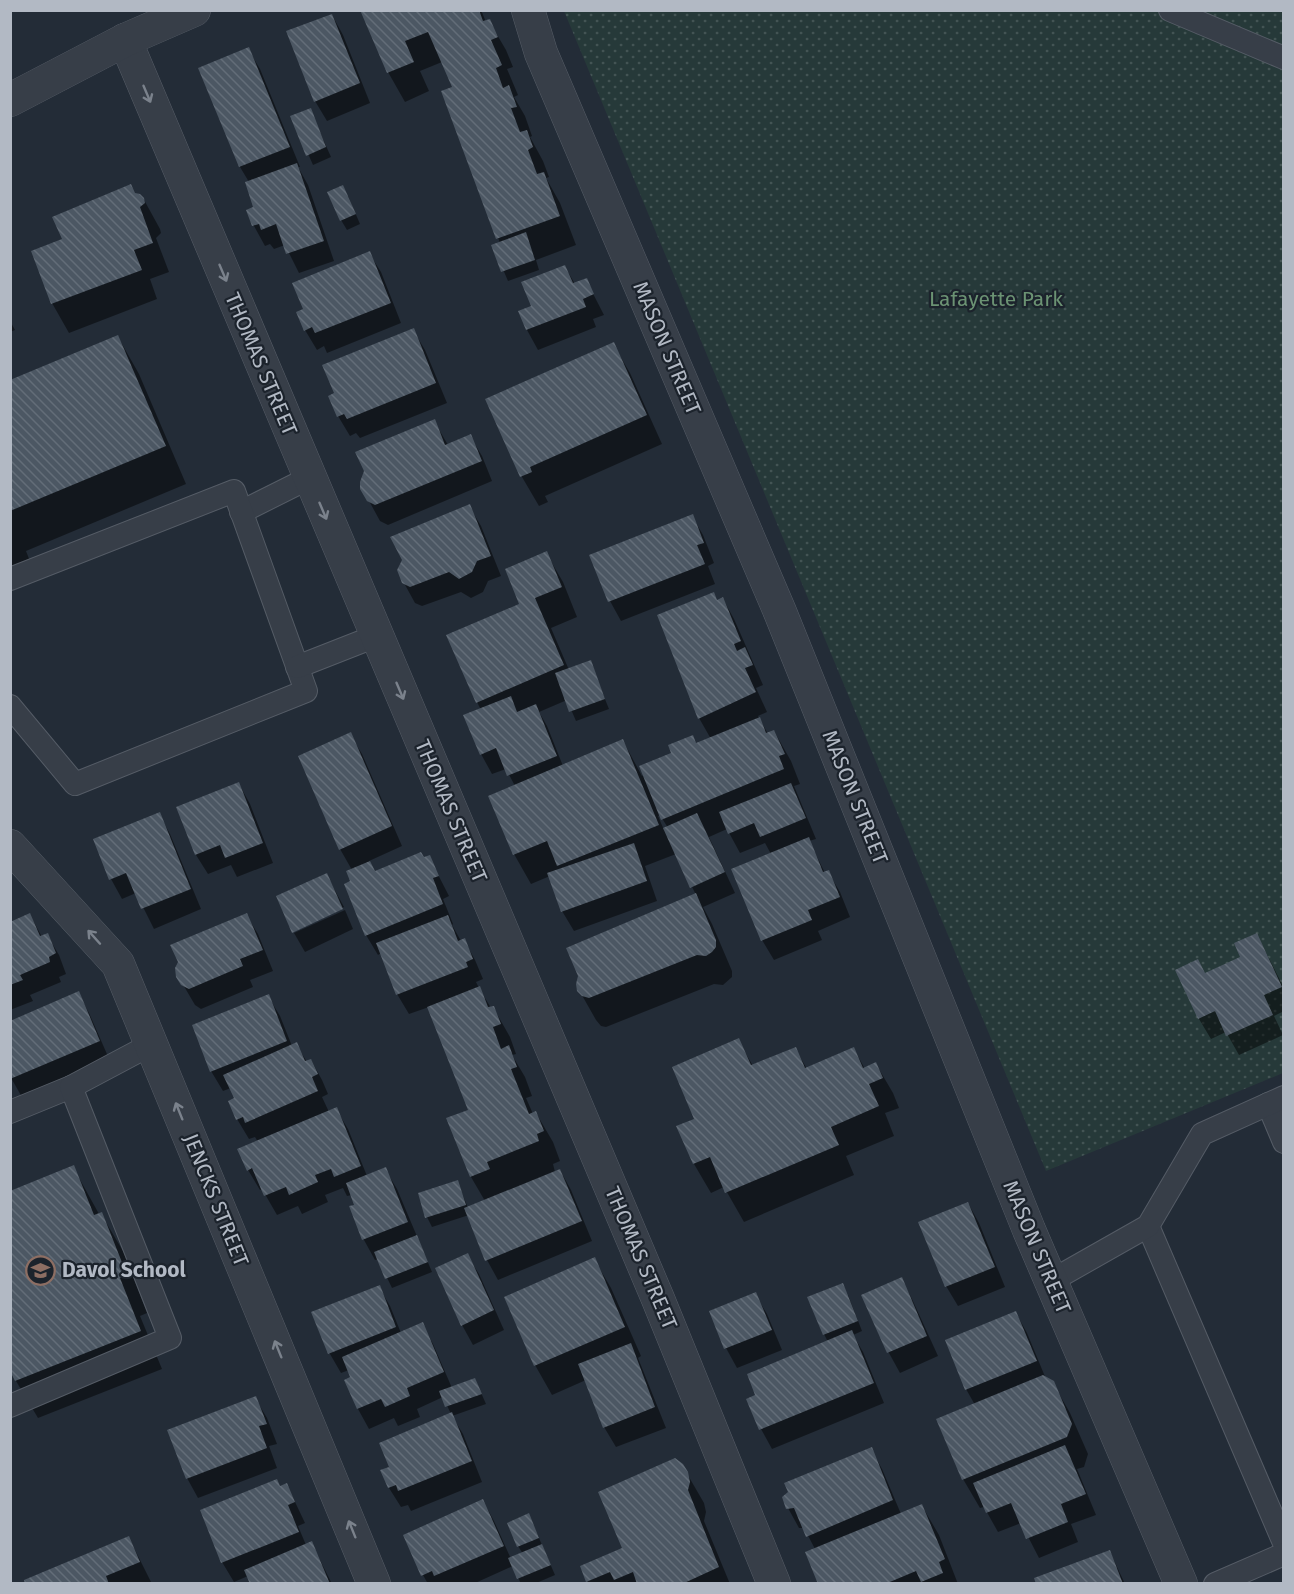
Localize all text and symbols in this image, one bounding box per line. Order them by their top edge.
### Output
one-way arrow [142,84,153,102]
one-way arrow [218,264,229,282]
street label: MASON STREET [627,277,707,419]
park label: Lafayette Park [929,286,1063,312]
street label: THOMAS STREET [219,289,303,440]
one-way arrow [319,502,330,520]
one-way arrow [394,681,406,699]
street label: MASON STREET [816,726,894,868]
street label: THOMAS STREET [409,736,493,887]
one-way arrow [87,930,101,945]
one-way arrow [173,1102,184,1120]
street label: JENCKS STREET [178,1130,254,1270]
street label: MASON STREET [997,1176,1077,1318]
street label: THOMAS STREET [599,1183,683,1334]
school or university icon: Davol School [25,1254,57,1286]
place label: Davol School [62,1257,186,1283]
one-way arrow [272,1340,283,1359]
one-way arrow [346,1521,357,1539]

